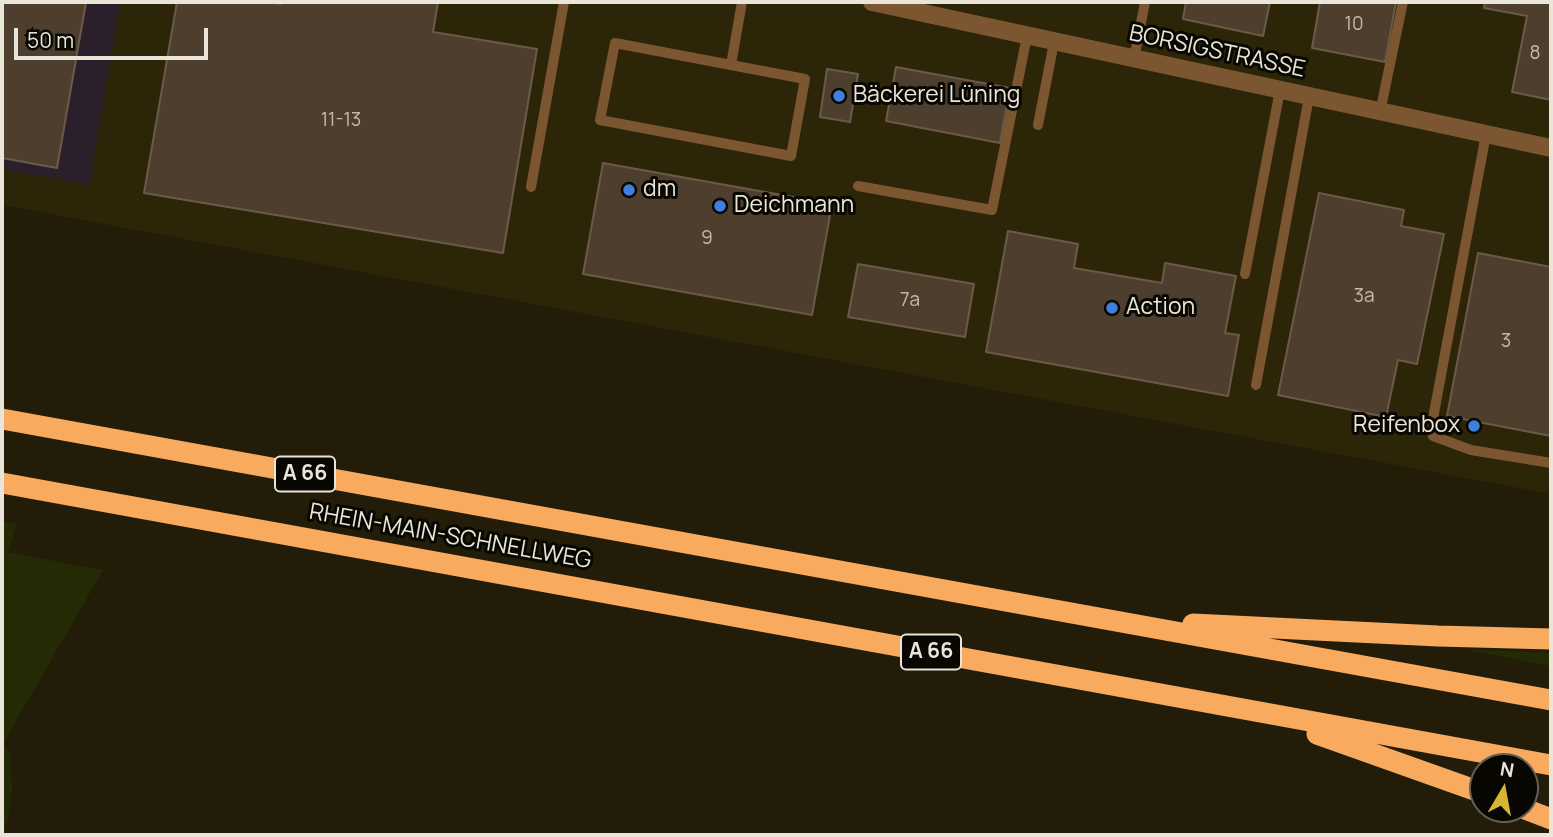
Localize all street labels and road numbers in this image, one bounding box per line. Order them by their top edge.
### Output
street label: BORSIGSTRASSE [1126,20,1308,84]
road number: A 66 [275,456,335,491]
street label: RHEIN-MAIN-SCHNELLWEG [307,499,593,575]
road number: A 66 [901,634,961,670]

